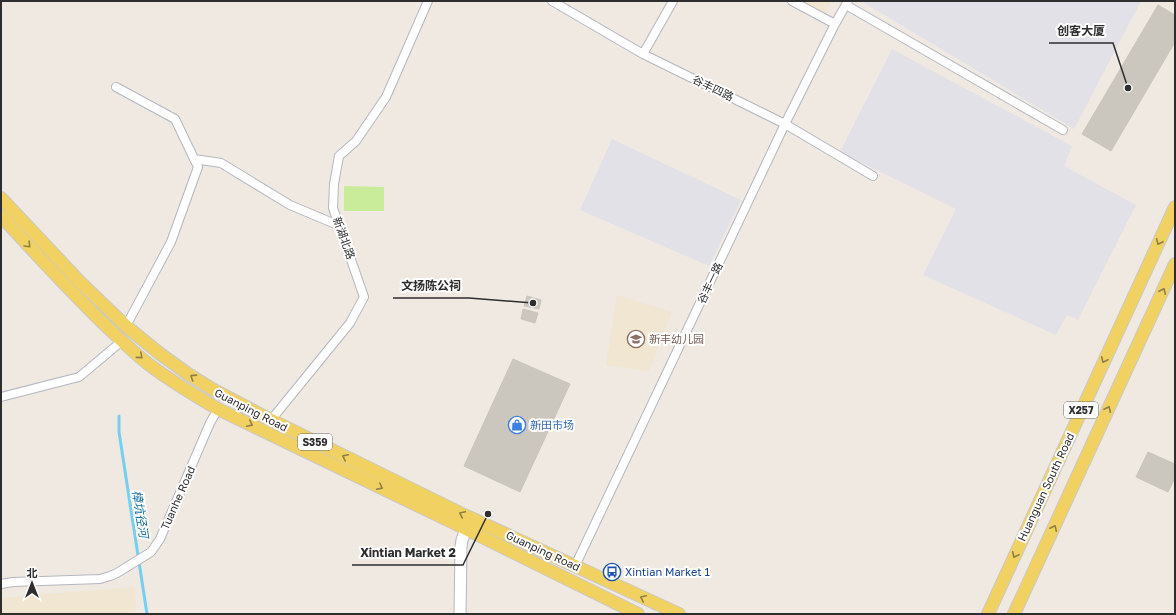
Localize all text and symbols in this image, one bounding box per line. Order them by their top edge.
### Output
callout: 创客大厦 [1049,19,1113,43]
text: 创客大厦 [1057,23,1105,38]
street label: 谷丰四路 [691,72,736,103]
street label: 新湖北路 [331,215,358,261]
one-way arrow [1156,238,1164,246]
one-way arrow [23,240,30,248]
street label: 谷丰一路 [694,260,725,305]
callout: 文扬陈公祠 [393,274,469,298]
text: 文扬陈公祠 [401,278,461,293]
one-way arrow [1158,288,1166,295]
school or university icon: 新丰幼儿园 [626,329,646,349]
place label: 新丰幼儿园 [649,332,704,345]
one-way arrow [135,352,142,359]
one-way arrow [1101,357,1109,364]
one-way arrow [190,375,197,382]
street label: Guanping Road [212,386,290,434]
road number: X257 [1064,402,1098,418]
one-way arrow [1103,406,1111,414]
shop icon: 新田市场 [507,415,527,435]
place label: 新田市场 [530,418,574,431]
one-way arrow [246,419,253,427]
street label: Huanguan South Road [1015,430,1076,543]
road number: S359 [298,434,332,450]
one-way arrow [342,454,349,462]
street label: Tuanhe Road [158,464,197,532]
one-way arrow [375,482,383,490]
water label: 樟坑径河 [129,489,152,541]
one-way arrow [458,511,466,519]
one-way arrow [1049,524,1057,532]
street label: Guanping Road [504,528,582,573]
callout: Xintian Market 2 [352,541,463,565]
text: Xintian Market 2 [360,545,456,560]
one-way arrow [1012,551,1020,558]
bus stop icon: Xintian Market 1 [602,562,622,582]
north arrow [12,563,52,603]
place label: Xintian Market 1 [625,565,710,578]
text: 北 [27,566,38,579]
one-way arrow [640,595,648,603]

